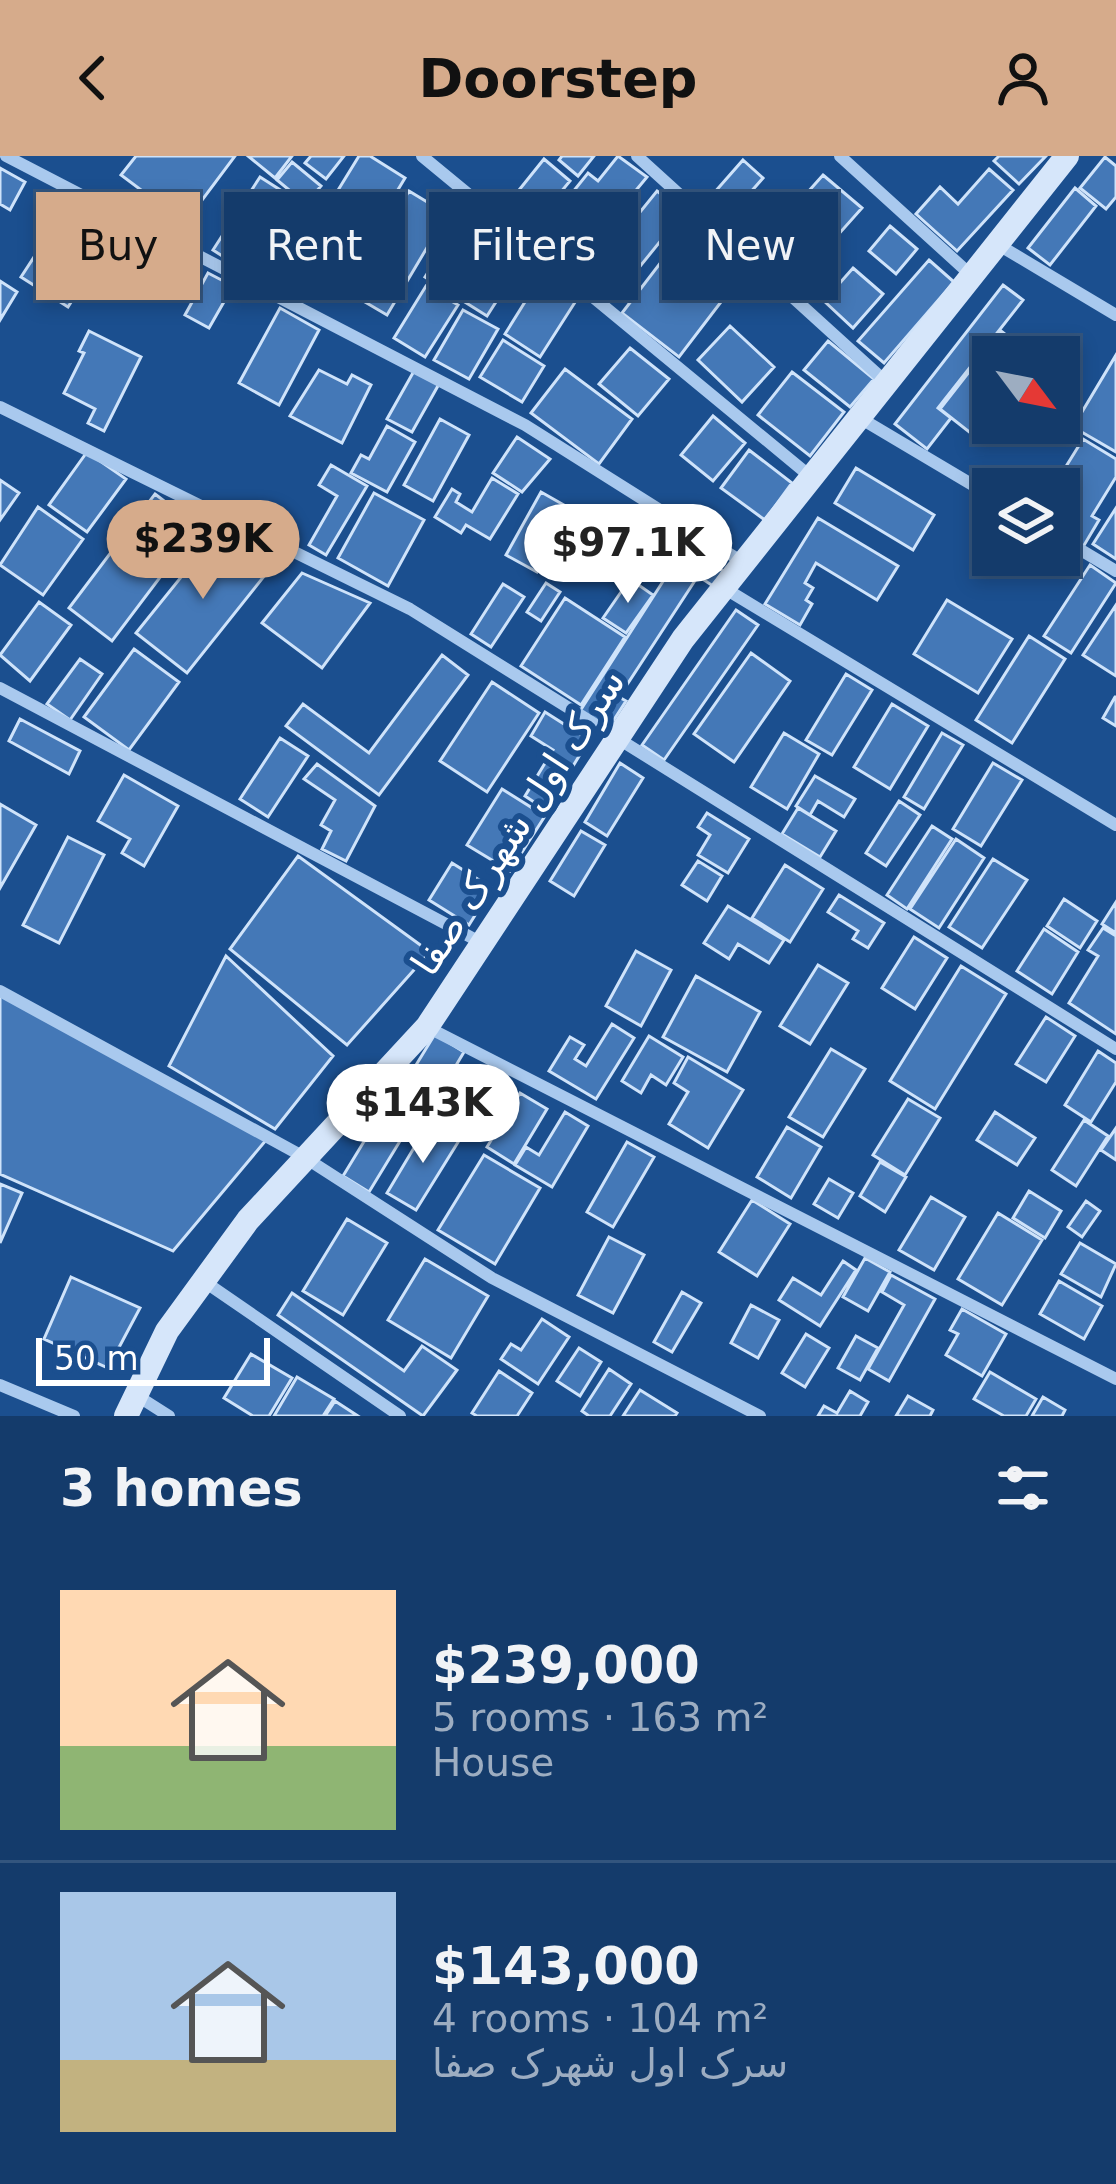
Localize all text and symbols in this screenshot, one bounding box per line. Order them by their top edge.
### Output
icon: back [60,45,126,111]
icon: person [990,45,1056,111]
text: Doorstep [419,47,697,110]
chip: Buy [36,192,200,300]
chip: Rent [224,192,405,300]
chip: Filters [429,192,638,300]
chip: New [662,192,838,300]
north arrow [972,336,1080,444]
map controls [972,336,1080,576]
button: layers [972,468,1080,576]
pin: $239K [119,500,287,602]
pin: $97.1K [530,504,726,606]
text: $239K [134,516,272,561]
text: $97.1K [551,520,705,565]
street label: سرک اول شهرک صفا [402,660,635,984]
pin: $143K [339,1064,507,1166]
text: $143K [354,1080,492,1125]
scale bar [36,1332,270,1385]
text: 50 m [54,1339,139,1378]
icon: filters [990,1455,1056,1521]
text: 3 homes [60,1459,303,1518]
text: $239,000 [432,1636,700,1695]
icon: home [156,1638,300,1782]
text: 5 rooms · 163 m² [432,1695,768,1740]
text: House [432,1740,554,1785]
text: $143,000 [432,1937,700,1996]
icon: home [156,1940,300,2084]
text: 4 rooms · 104 m² [432,1996,768,2041]
text: سرک اول شهرک صفا [432,2041,788,2086]

